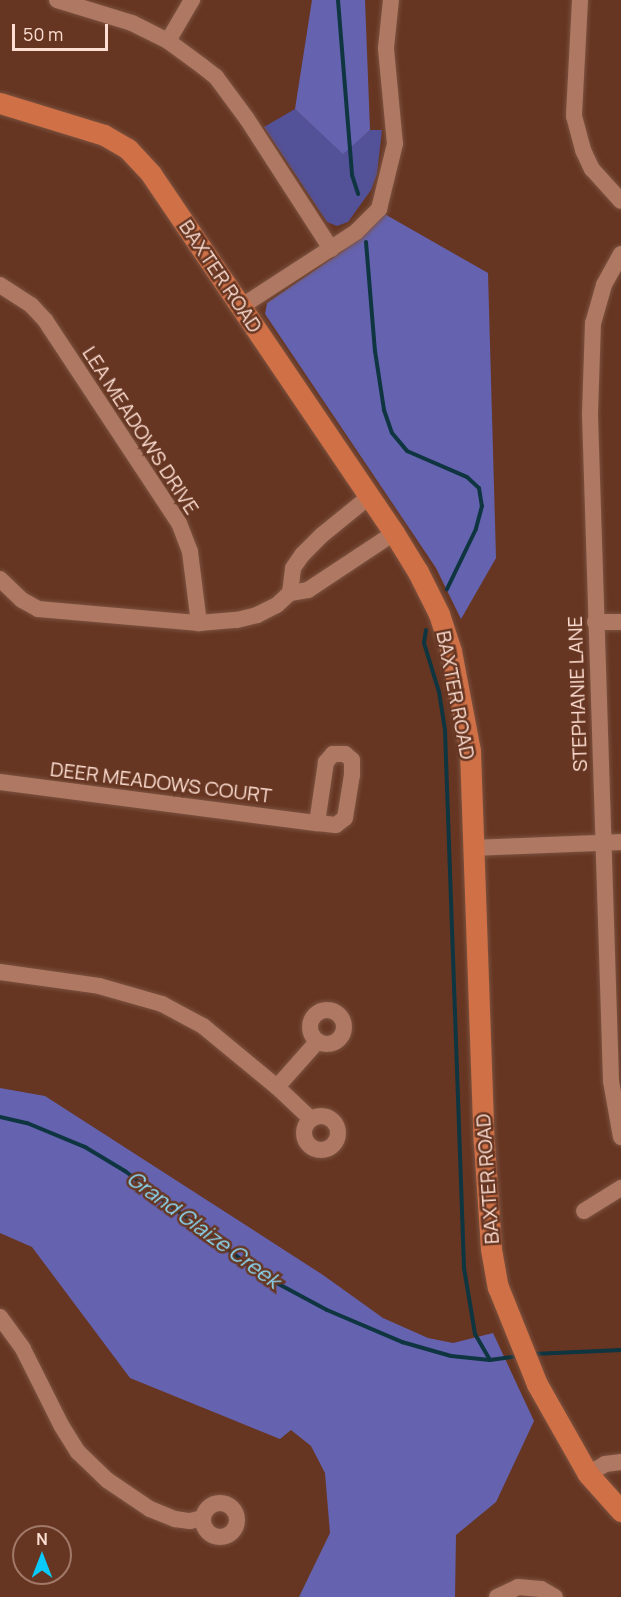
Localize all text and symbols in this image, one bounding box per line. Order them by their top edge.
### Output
scale bar [15,12,111,50]
text: 50 m [23,22,63,46]
street label: BAXTER ROAD [175,215,267,337]
street label: LEA MEADOWS DRIVE [78,342,204,518]
street label: STEPHANIE LANE [562,616,592,772]
street label: BAXTER ROAD [432,629,480,761]
street label: DEER MEADOWS COURT [49,756,273,808]
street label: BAXTER ROAD [470,1113,504,1245]
water label: Grand Glaize Creek [123,1165,285,1293]
north arrow [12,1525,72,1585]
text: N [36,1528,48,1550]

